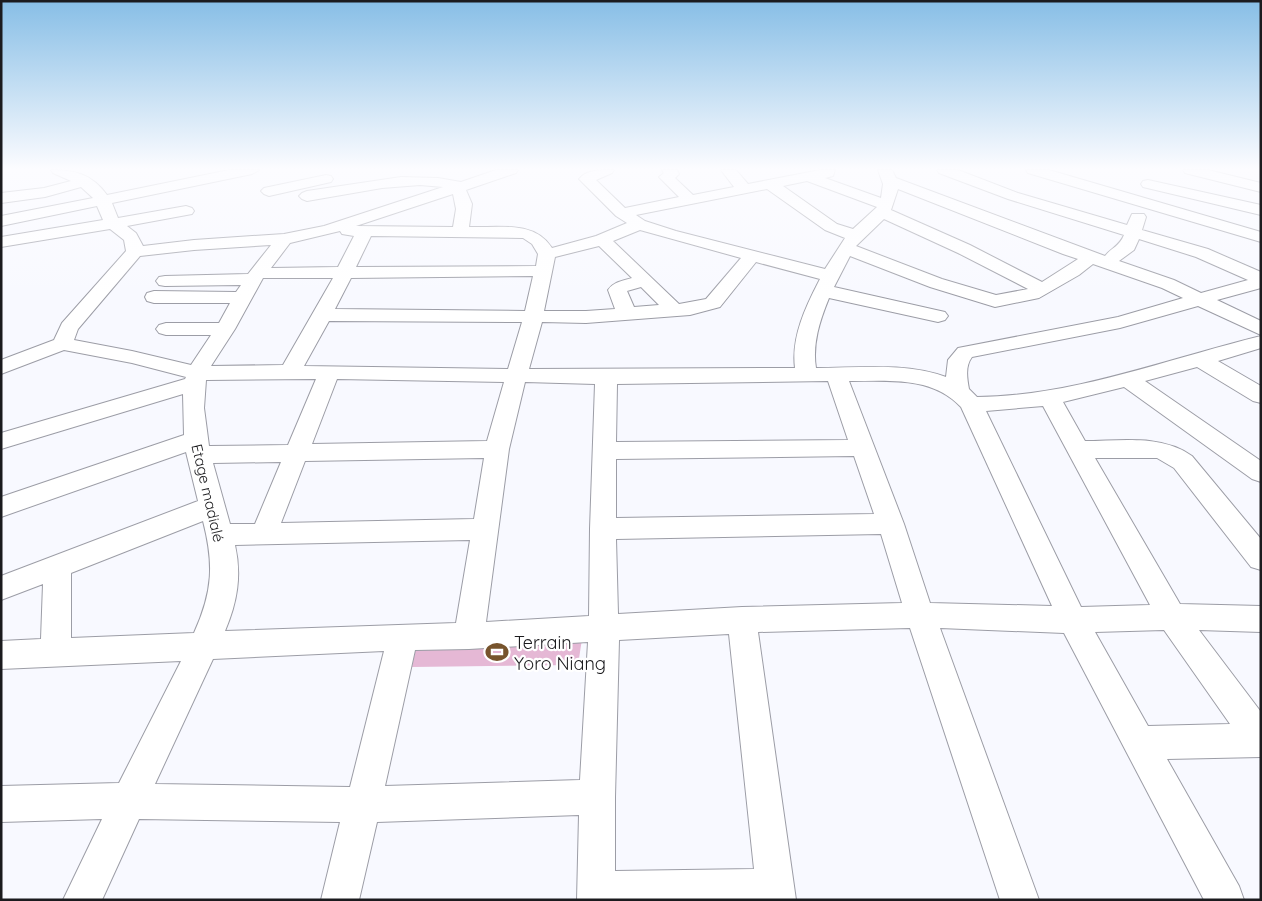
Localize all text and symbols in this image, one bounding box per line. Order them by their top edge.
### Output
street label: Etage madialé [187,442,229,544]
place label: Terrain Yoro Niang [514,631,606,675]
sports icon: Terrain Yoro Niang [484,639,510,665]

